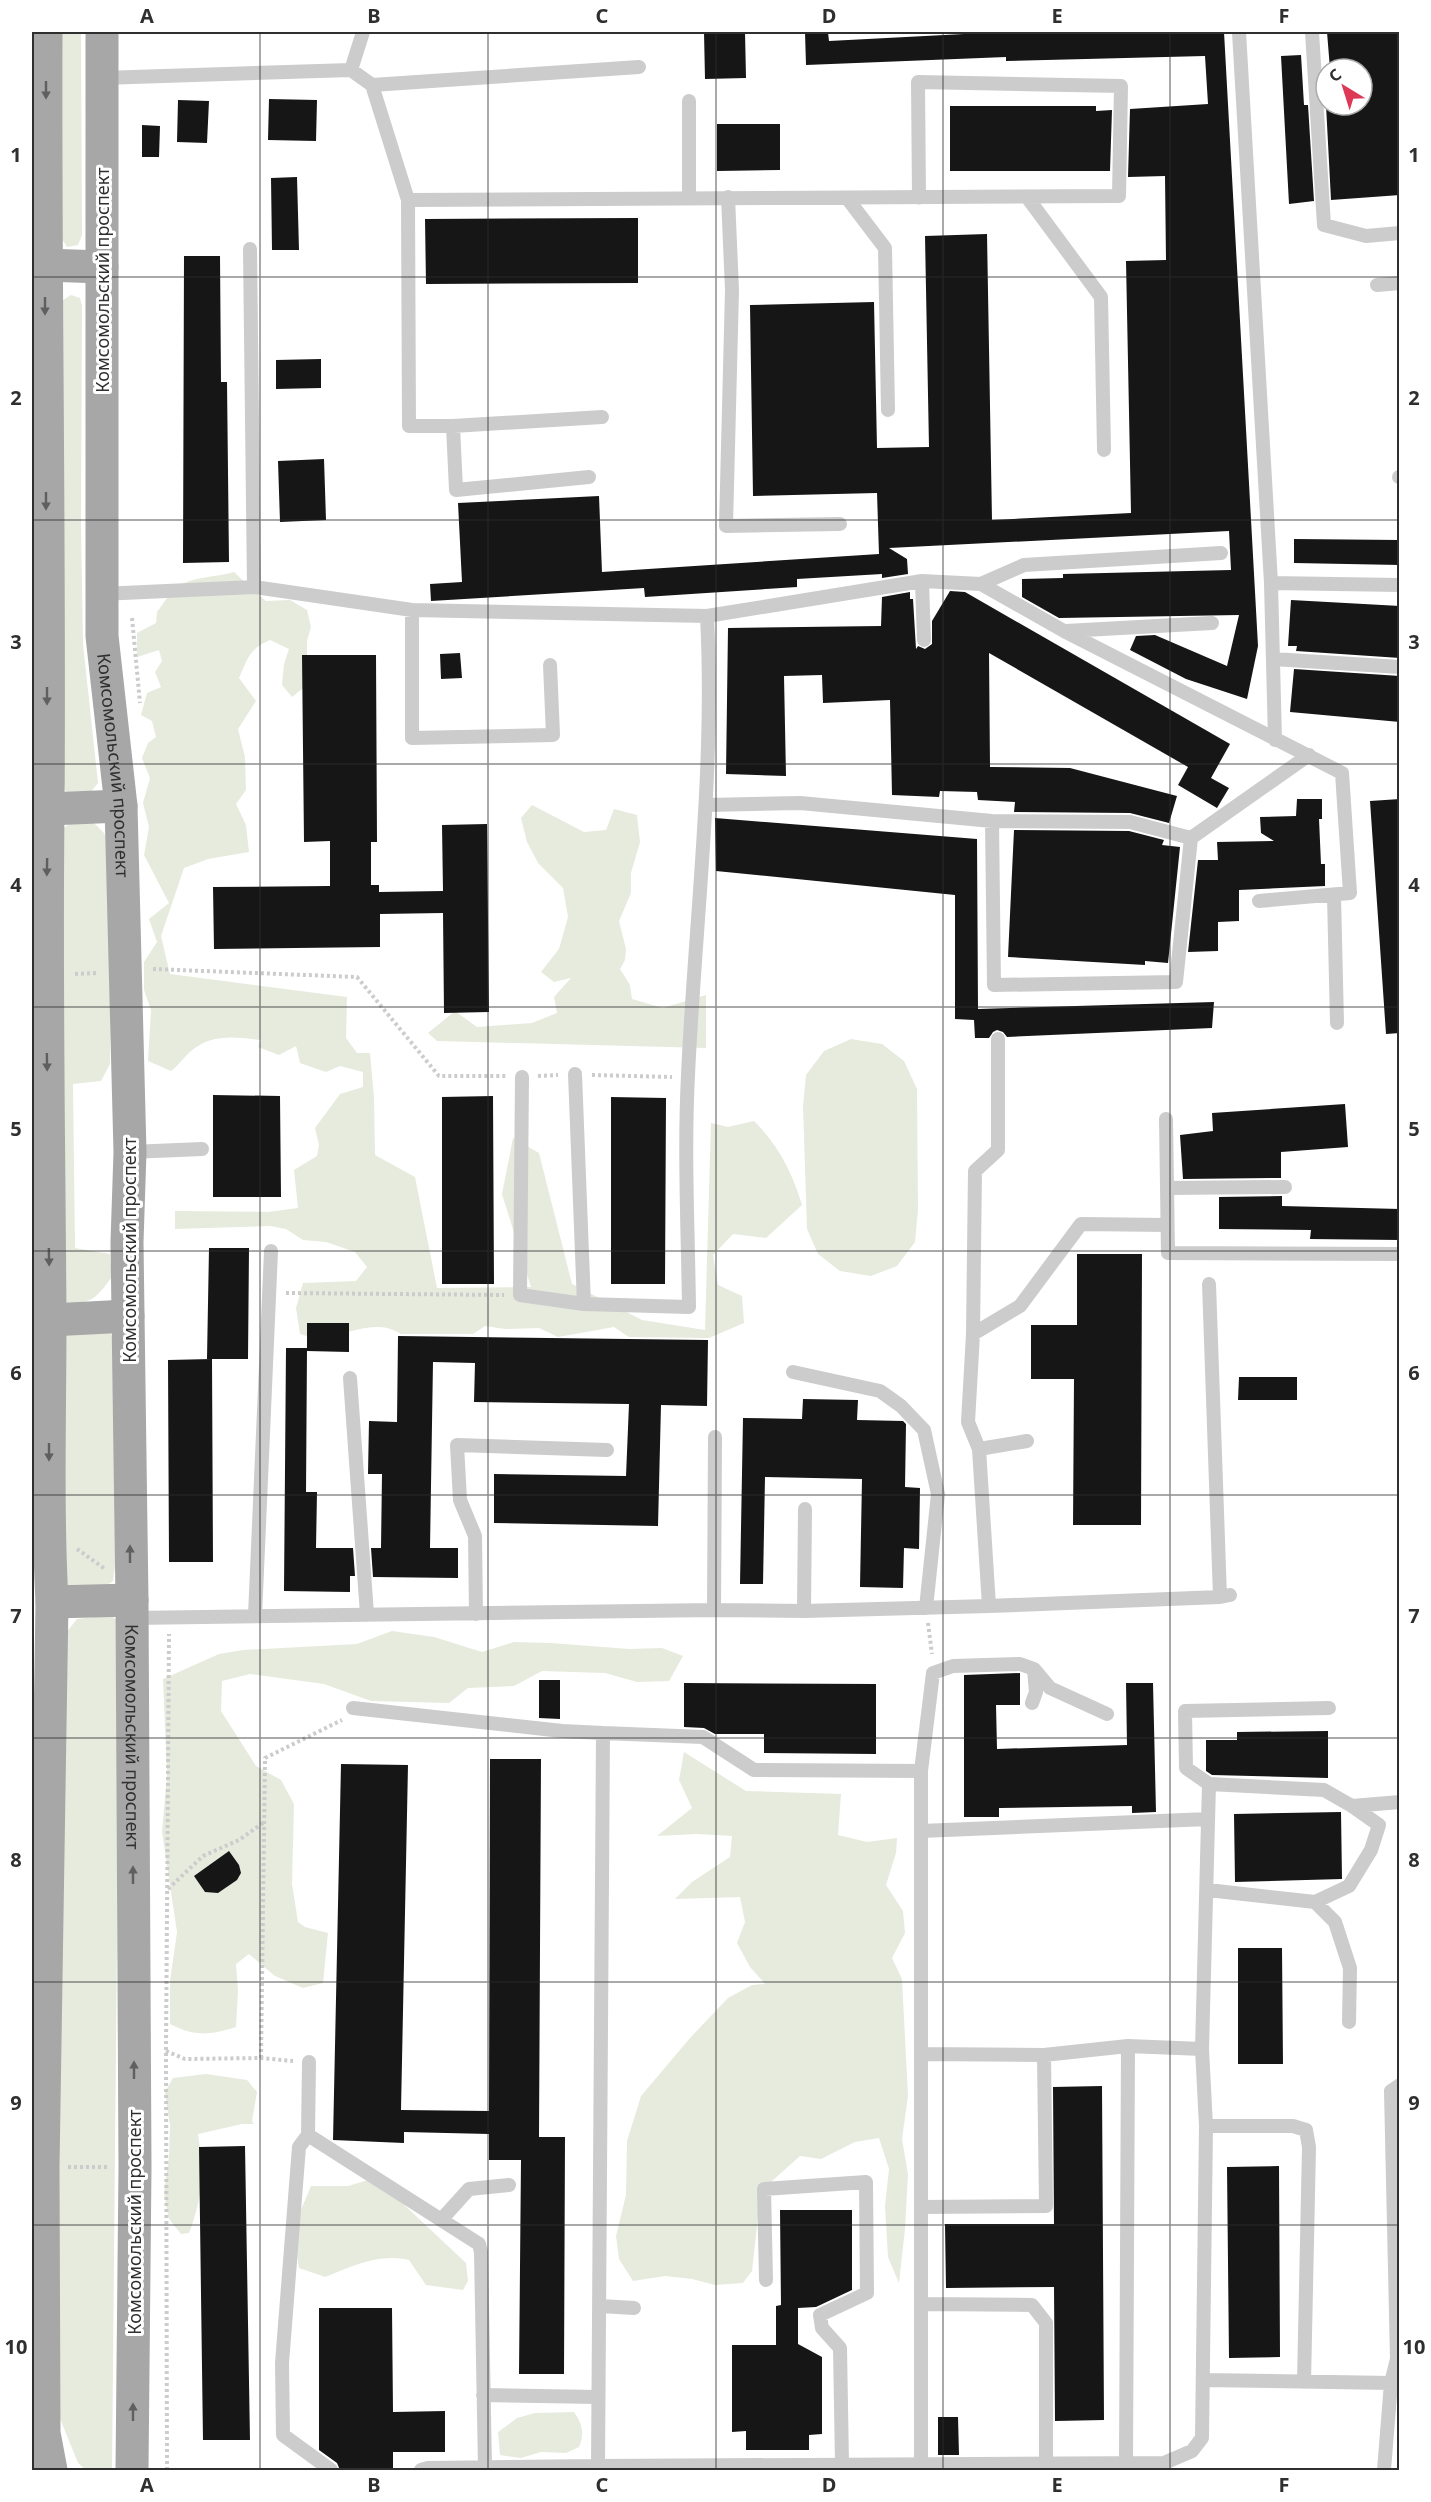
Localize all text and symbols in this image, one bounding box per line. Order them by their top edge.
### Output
text: A [140,2,154,29]
text: B [367,2,381,29]
text: C [596,2,609,29]
text: D [822,2,836,29]
text: E [1051,2,1063,29]
text: F [1279,2,1289,29]
north arrow [1314,57,1374,117]
text: С [1324,63,1346,87]
one-way arrow [41,80,51,99]
text: 1 [10,141,22,168]
text: 1 [1408,141,1420,168]
street label: Комсомольский проспект [90,167,114,393]
one-way arrow [40,296,50,315]
text: 2 [10,384,22,411]
text: 2 [1408,384,1420,411]
one-way arrow [41,491,51,510]
text: 3 [10,628,22,655]
text: 3 [1408,628,1420,655]
street label: Комсомольский проспект [92,652,135,879]
one-way arrow [42,686,52,705]
one-way arrow [42,858,52,877]
text: 4 [10,871,22,898]
text: 4 [1408,871,1420,898]
one-way arrow [42,1053,52,1072]
text: 5 [10,1115,22,1142]
text: 5 [1408,1115,1420,1142]
street label: Комсомольский проспект [117,1137,141,1363]
one-way arrow [44,1248,54,1267]
text: 6 [10,1359,22,1386]
text: 6 [1408,1359,1420,1386]
one-way arrow [44,1443,54,1462]
one-way arrow [125,1545,135,1564]
text: 7 [10,1602,22,1629]
text: 7 [1408,1602,1420,1629]
street label: Комсомольский проспект [120,1624,145,1850]
text: 8 [10,1846,22,1873]
text: 8 [1408,1846,1420,1873]
one-way arrow [128,1866,138,1885]
one-way arrow [129,2061,139,2080]
text: 9 [10,2089,22,2116]
text: 9 [1408,2089,1420,2116]
street label: Комсомольский проспект [122,2109,146,2335]
text: 10 [5,2333,27,2360]
text: 10 [1403,2333,1425,2360]
one-way arrow [128,2403,138,2422]
text: A [140,2471,154,2498]
text: B [367,2471,381,2498]
text: C [596,2471,609,2498]
text: D [822,2471,836,2498]
text: E [1051,2471,1063,2498]
text: F [1279,2471,1289,2498]

